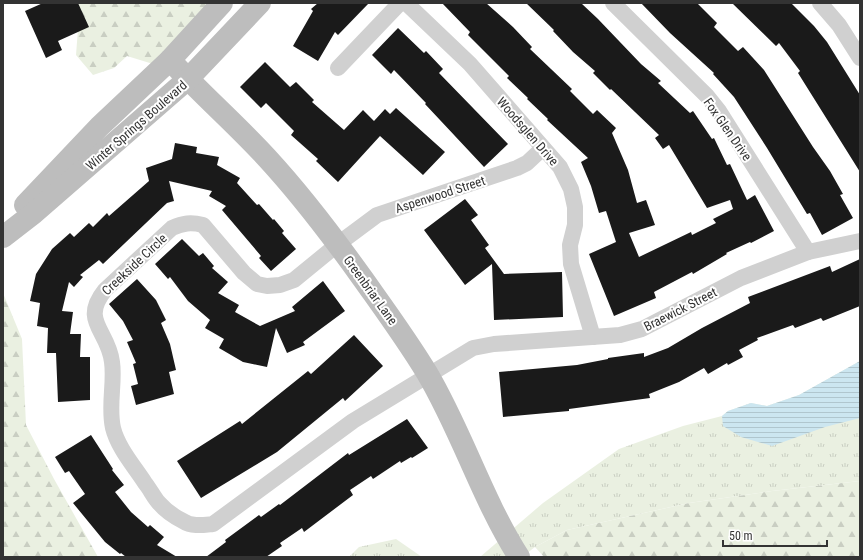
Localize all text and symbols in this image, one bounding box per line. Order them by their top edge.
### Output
street label: Winter Springs Boulevard [83,78,190,173]
street label: Woodsglen Drive [494,94,561,169]
street label: Fox Glen Drive [700,95,755,164]
street label: Aspenwood Street [393,173,487,216]
street label: Creekside Circle [99,231,170,298]
street label: Greenbriar Lane [341,253,401,328]
street label: Braewick Street [641,285,719,334]
scale bar [723,522,827,548]
text: 50 m [729,529,753,543]

